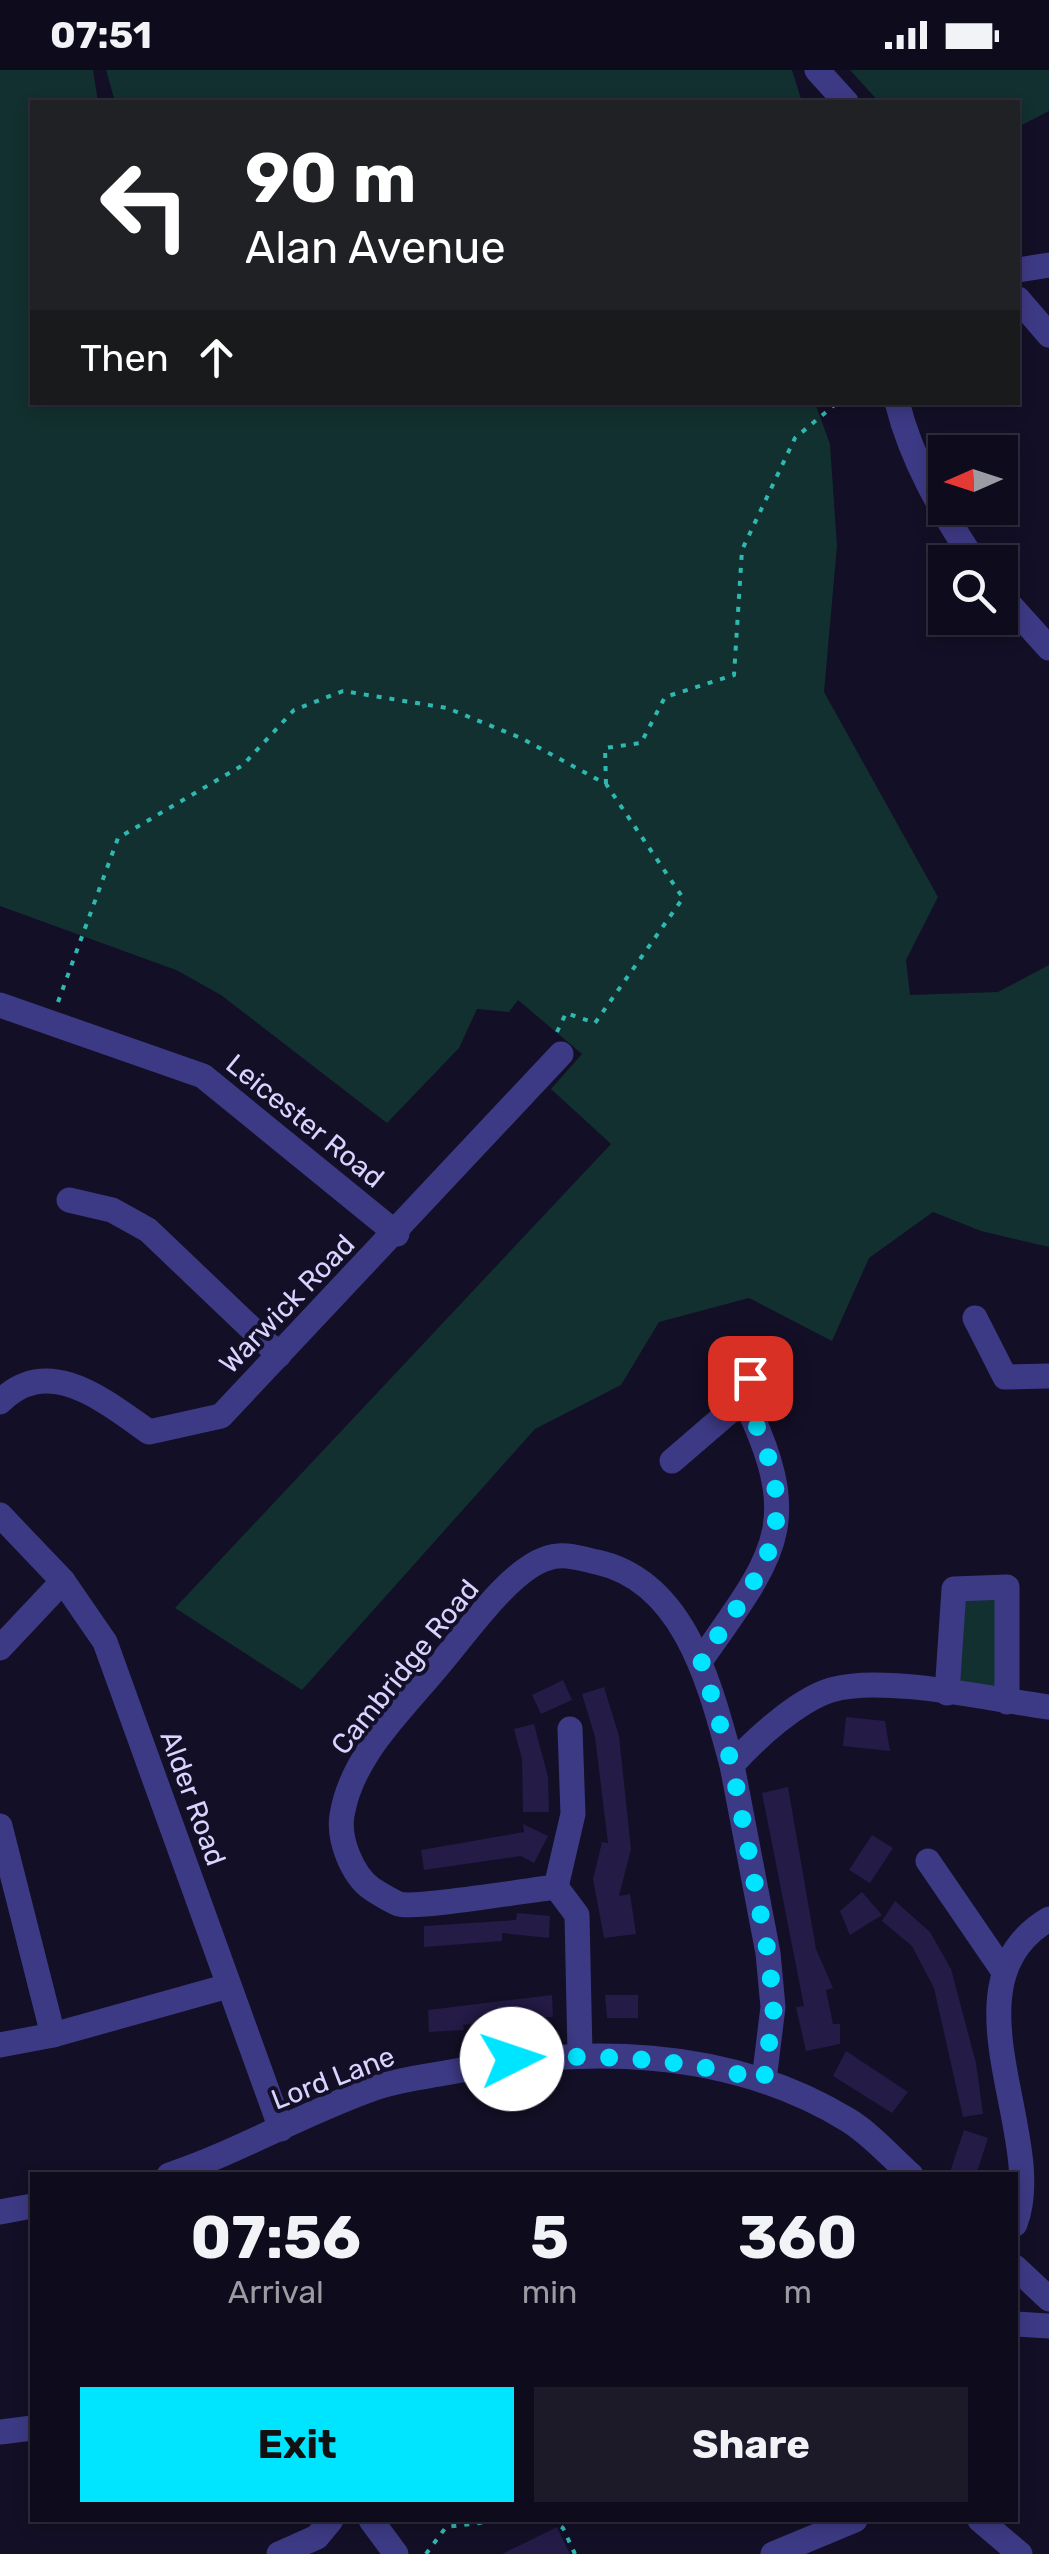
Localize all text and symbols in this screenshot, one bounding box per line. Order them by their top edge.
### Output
text: 07:51 [50,12,152,58]
text: 90 m [245,137,417,220]
icon: left [80,140,210,270]
text: Alan Avenue [245,221,506,274]
icon: ahead [189,330,244,385]
text: Then [80,335,169,381]
north arrow [928,435,1018,525]
map controls [928,435,1018,635]
button: search [928,545,1018,635]
street label: Leicester Road [220,1047,390,1195]
street label: Warwick Road [213,1228,361,1380]
pin [708,1336,793,1421]
icon: arrive [723,1351,778,1406]
street label: Cambridge Road [324,1573,486,1761]
street label: Alder Road [153,1726,233,1870]
position arrow [460,2007,564,2111]
street label: Lord Lane [267,2039,399,2117]
text: 07:56 [191,2202,361,2273]
text: 5 [530,2202,569,2273]
text: 360 [738,2202,857,2273]
text: Arrival [228,2273,324,2311]
text: min [522,2273,577,2311]
text: m [783,2273,812,2311]
button: Exit [80,2387,514,2502]
button: Share [534,2387,968,2502]

